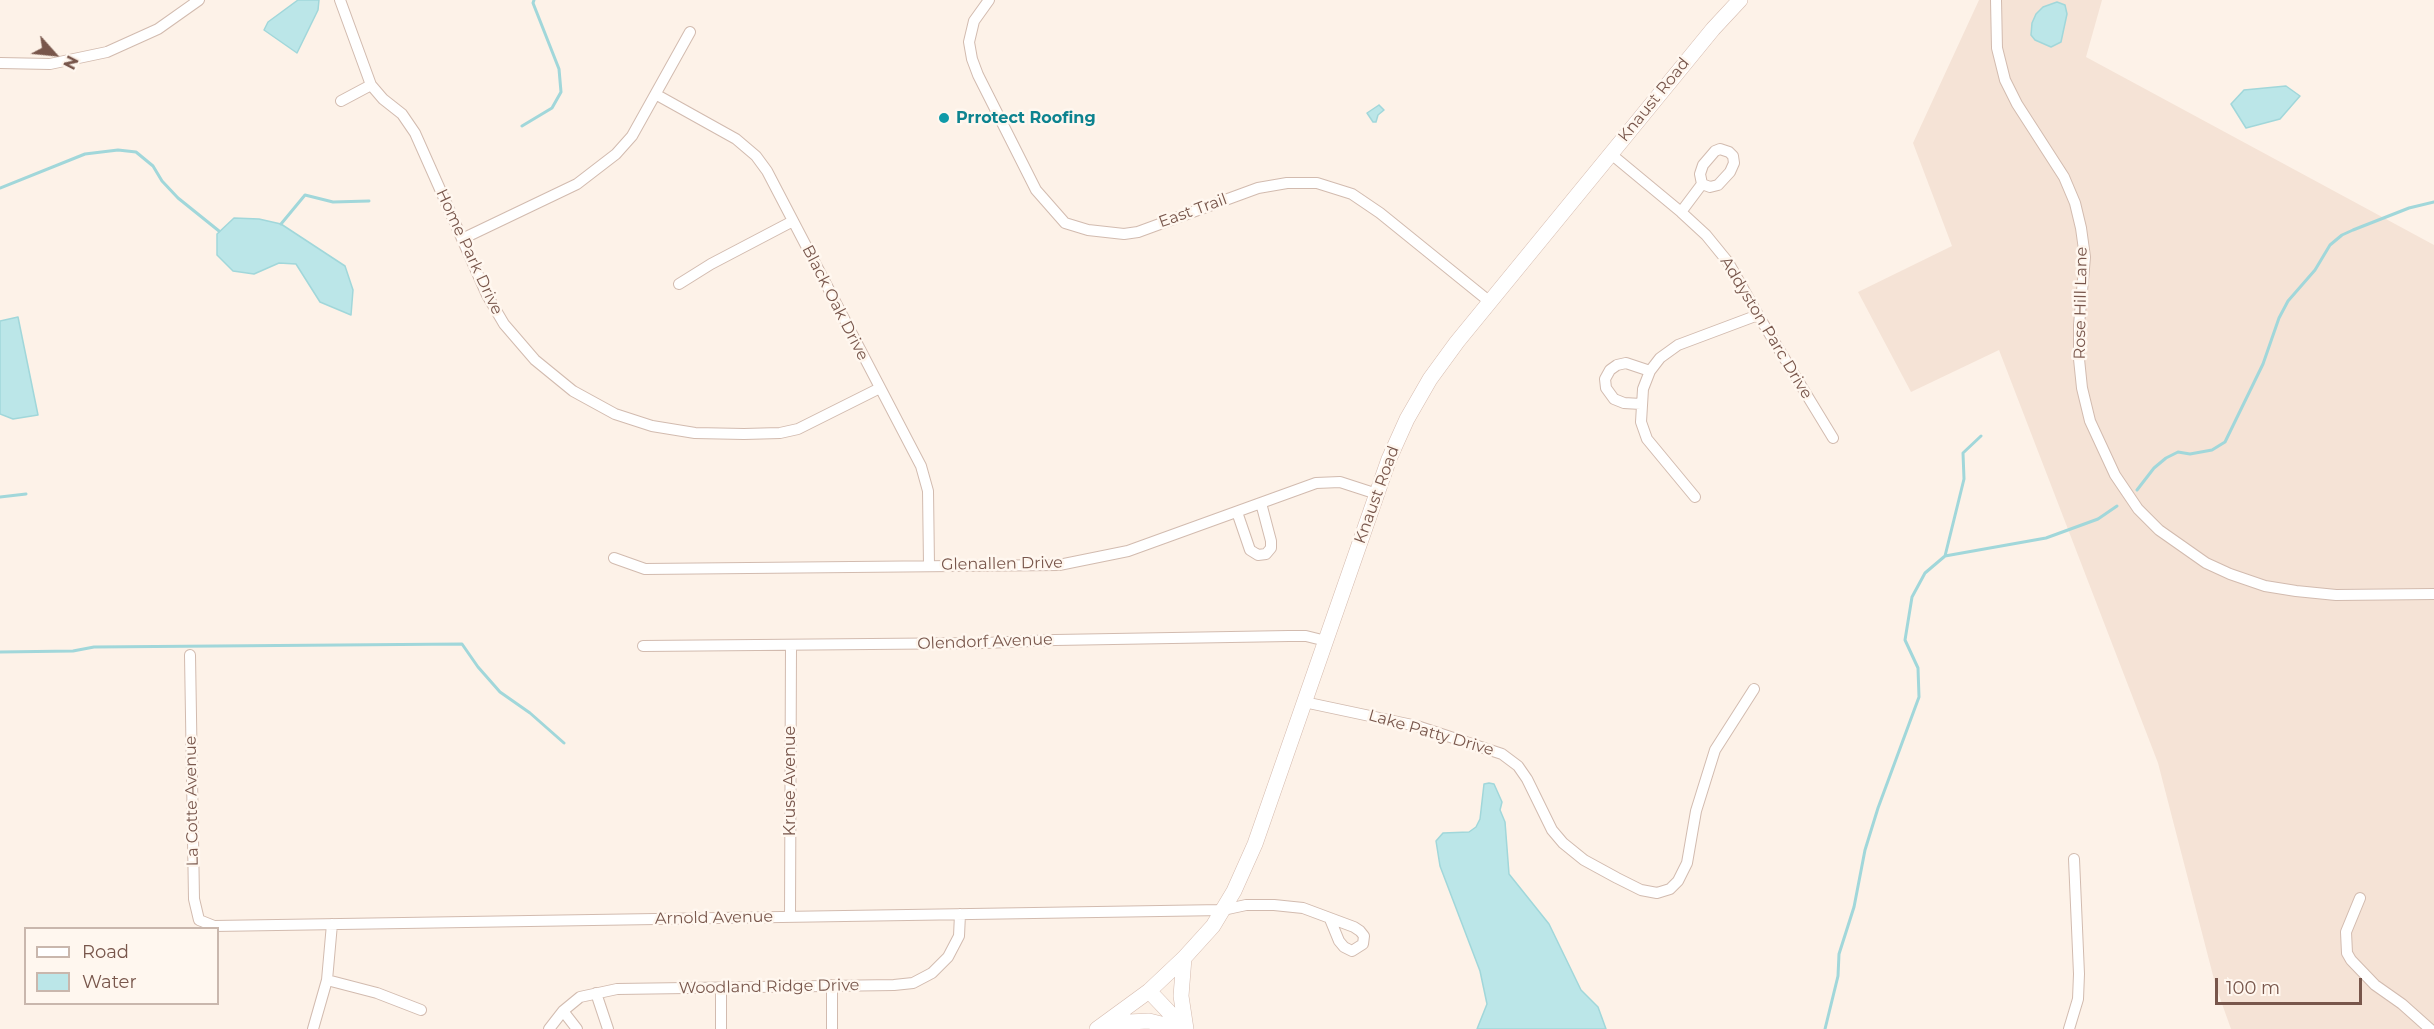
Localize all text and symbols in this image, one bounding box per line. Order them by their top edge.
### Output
north arrow [24,24,84,84]
text: N [59,52,82,72]
street label: Knaust Road [1614,54,1694,146]
place label: Prrotect Roofing [956,108,1096,128]
marker: Prrotect Roofing [937,111,951,125]
street label: Home Park Drive [431,186,507,318]
street label: East Trail [1156,190,1230,232]
street label: Black Oak Drive [798,242,872,364]
street label: Rose Hill Lane [2070,246,2092,360]
street label: Addyston Parc Drive [1716,253,1816,403]
street label: Knaust Road [1350,444,1404,546]
street label: Glenallen Drive [941,553,1063,575]
street label: Olendorf Avenue [917,630,1053,654]
street label: Lake Patty Drive [1366,706,1496,760]
street label: Kruse Avenue [780,726,800,836]
street label: La Cotte Avenue [181,735,203,867]
street label: Arnold Avenue [655,907,773,929]
legend [24,927,219,1005]
text: Road [82,941,129,963]
scale bar [2218,966,2365,1004]
text: Water [82,971,137,993]
street label: Woodland Ridge Drive [678,976,860,998]
text: 100 m [2226,977,2280,999]

